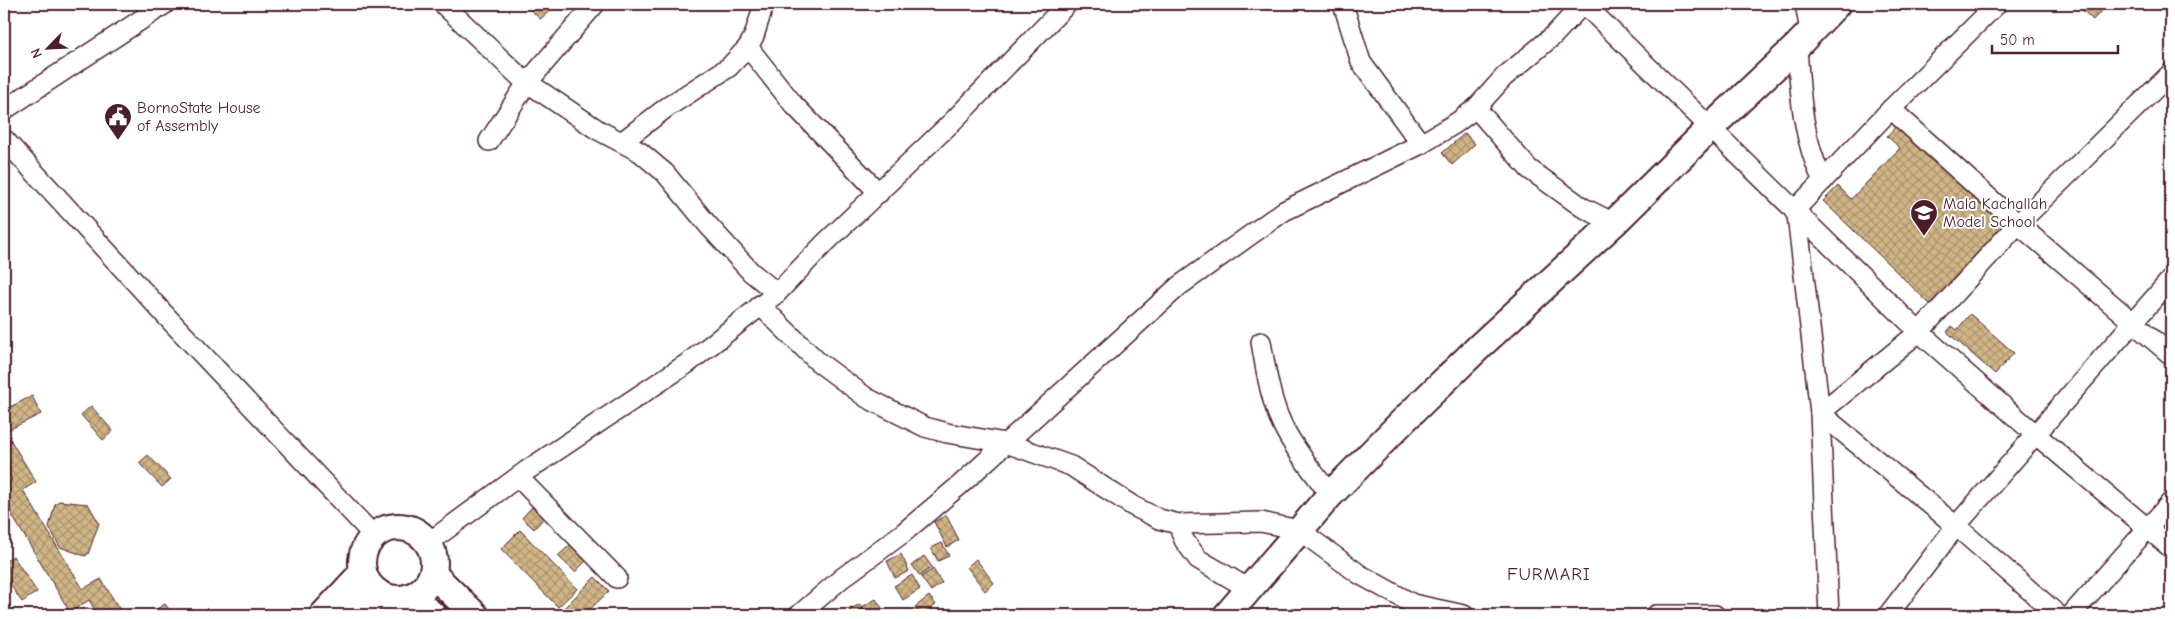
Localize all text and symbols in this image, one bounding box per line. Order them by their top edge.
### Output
north arrow [22,22,72,72]
scale bar [1992,22,2119,54]
text: 50 m [2000,31,2035,49]
text: N [27,45,46,61]
place label: BornoState House of Assembly [137,99,261,135]
public building icon: BornoState House of Assembly [103,102,133,141]
place label: Mala Kachallah Model School [1943,195,2047,231]
school or university icon: Mala Kachallah Model School [1909,198,1939,237]
district label: FURMARI [1507,564,1591,585]

